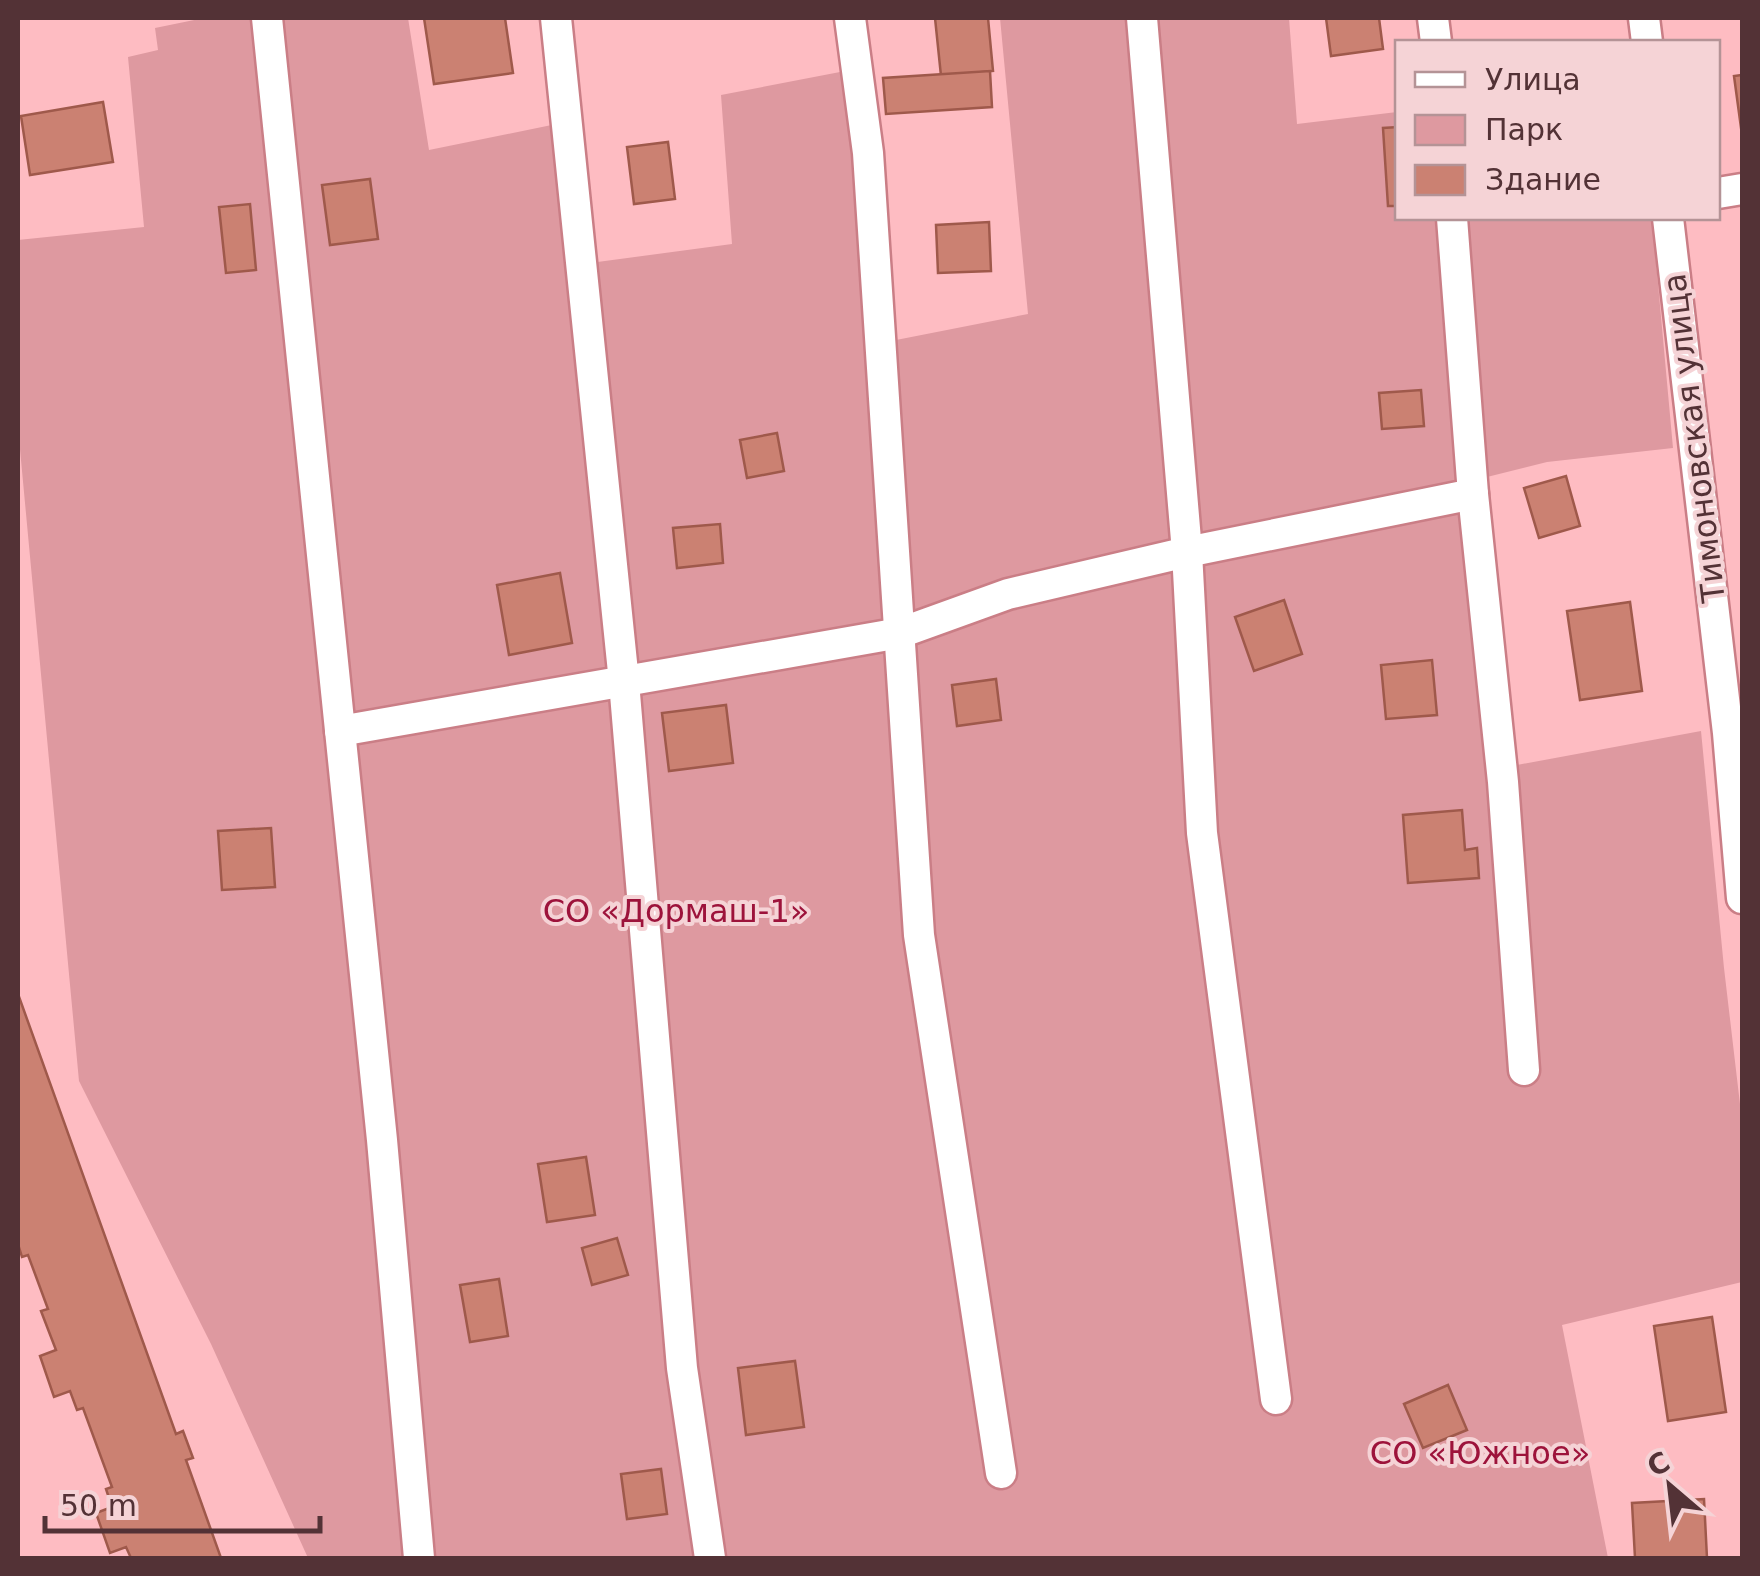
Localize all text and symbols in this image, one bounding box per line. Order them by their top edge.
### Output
legend [1395,40,1720,220]
text: Улица [1485,62,1581,97]
text: Парк [1485,112,1563,147]
text: Здание [1485,162,1601,197]
street label: Тимоновская улица [1655,271,1733,606]
park label: СО «Дормаш-1» [543,892,809,930]
park label: СО «Южное» [1370,1434,1590,1472]
north arrow [1620,1436,1720,1536]
text: С [1642,1445,1675,1484]
scale bar [45,1471,320,1533]
text: 50 m [60,1488,137,1523]

